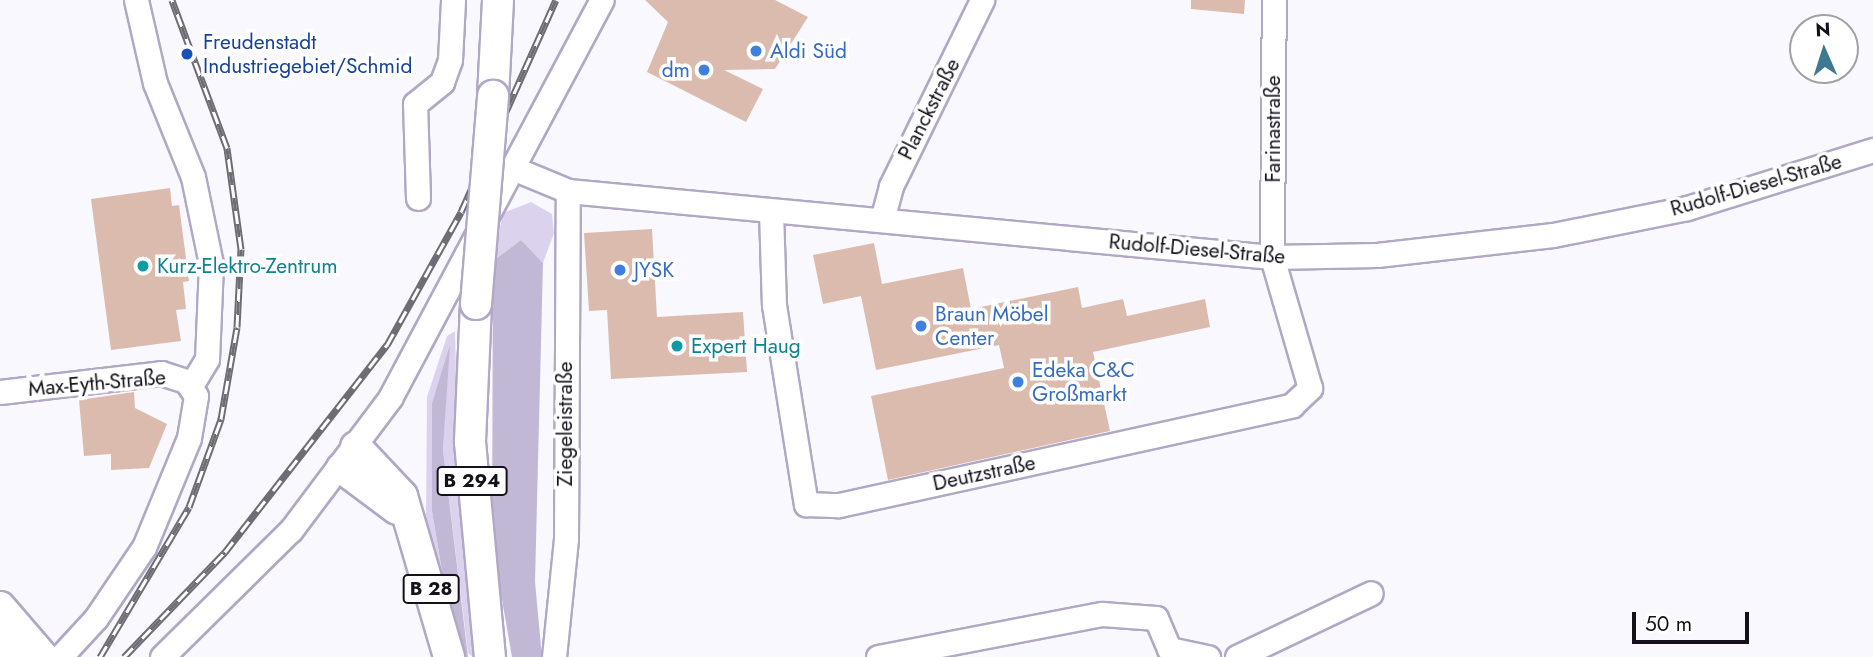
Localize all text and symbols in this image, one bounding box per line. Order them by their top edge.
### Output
north arrow [1789,14,1859,84]
text: N [1815,16,1831,43]
place label: Freudenstadt Industriegebiet/Schmid [203,29,412,79]
place label: Aldi Süd [770,38,847,64]
marker: Aldi Süd [748,43,764,59]
marker: Freudenstadt Industriegebiet/Schmid [177,44,197,64]
street label: Planckstraße [893,54,965,164]
place label: dm [662,57,690,83]
marker: dm [696,62,712,78]
street label: Farinastraße [1260,75,1286,183]
street label: Rudolf-Diesel-Straße [1667,148,1845,222]
street label: Rudolf-Diesel-Straße [1108,229,1286,269]
place label: Kurz-Elektro-Zentrum [157,253,338,279]
place label: JYSK [634,257,674,283]
marker: Kurz-Elektro-Zentrum [135,258,151,274]
marker: JYSK [612,262,628,278]
place label: Braun Möbel Center [935,301,1048,351]
marker: Braun Möbel Center [913,318,929,334]
place label: Expert Haug [691,333,801,359]
marker: Expert Haug [669,338,685,354]
place label: Edeka C&C Großmarkt [1032,357,1135,407]
street label: Ziegeleistraße [552,361,578,487]
street label: Max-Eyth-Straße [27,364,167,402]
marker: Edeka C&C Großmarkt [1010,374,1026,390]
street label: Deutzstraße [930,450,1038,496]
road number: B 294 [435,466,509,496]
road number: B 28 [401,574,461,604]
scale bar [1635,598,1752,642]
text: 50 m [1645,609,1692,639]

